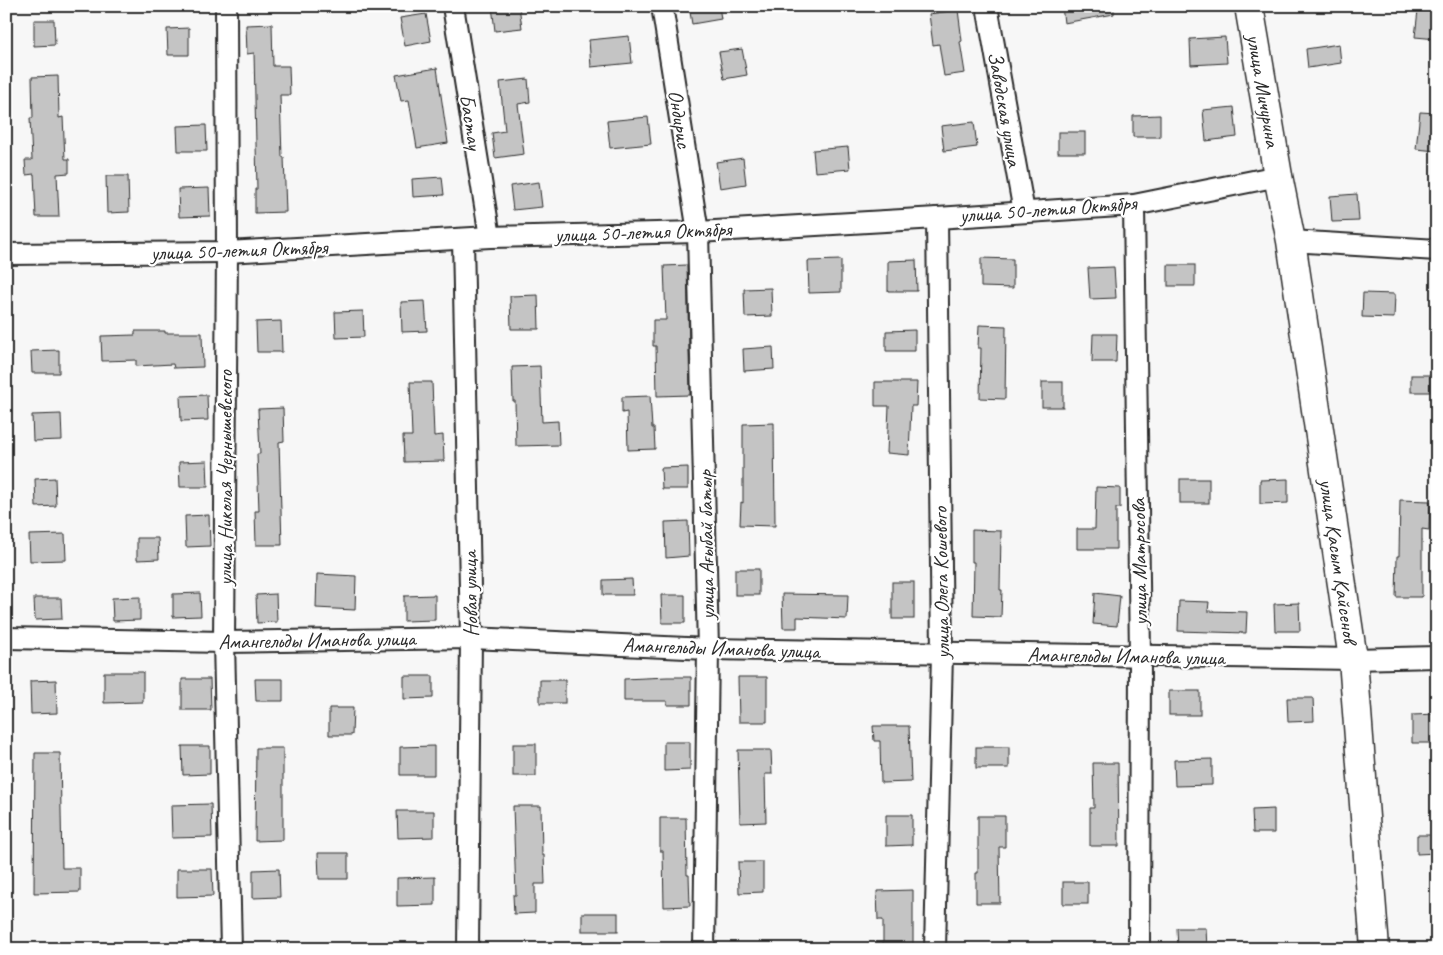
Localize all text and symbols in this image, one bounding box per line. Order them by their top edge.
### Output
street label: улица Мичурина [1241,30,1286,151]
street label: Заводская улица [982,49,1028,170]
street label: Ондирис [663,88,698,151]
street label: Бастау [454,92,488,153]
street label: улица 50-летия Октября [957,190,1139,228]
street label: улица 50-летия Октября [552,216,733,248]
street label: улица 50-летия Октября [148,234,329,266]
street label: улица Николая Чернышевского [212,369,238,588]
street label: улица Ағыбай батыр [692,469,720,622]
street label: улица Қасым Қайсенов [1313,475,1364,649]
street label: улица Матросова [1125,496,1153,628]
street label: улица Олега Кошевого [927,505,955,661]
street label: Новая улица [456,548,484,637]
street label: Амангельды Иманова улица [218,625,418,655]
street label: Амангельды Иманова улица [622,632,822,665]
street label: Амангельды Иманова улица [1027,641,1227,671]

